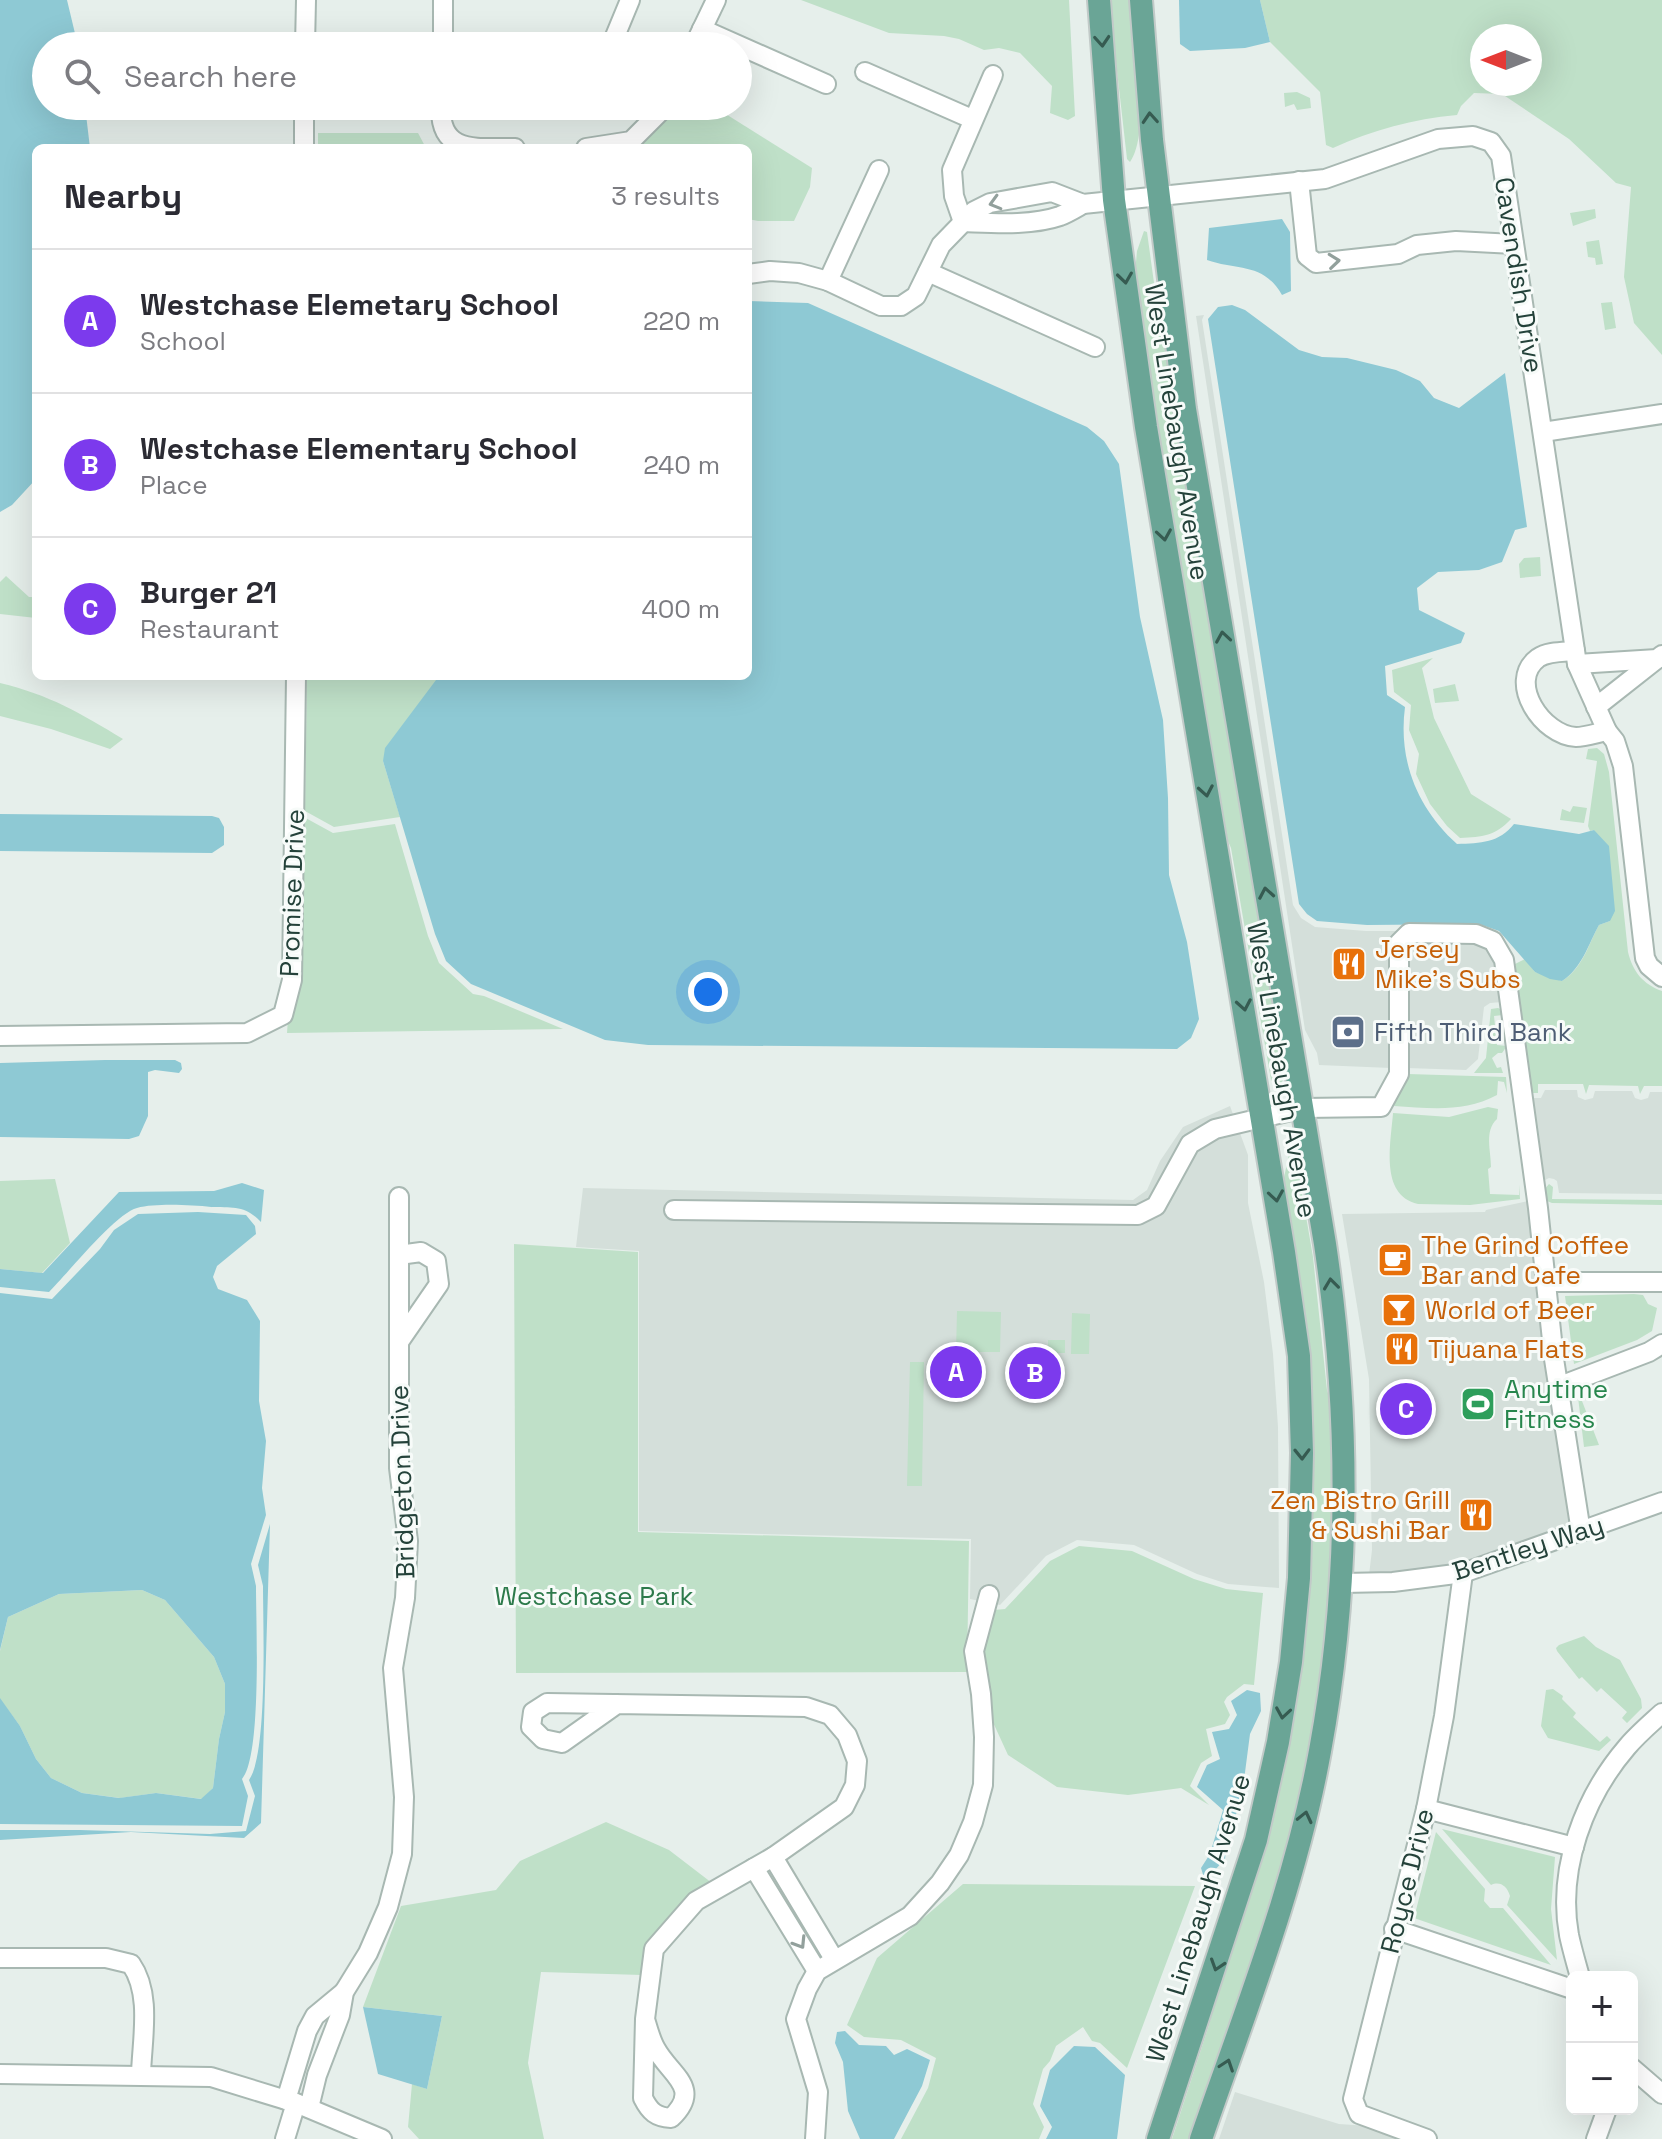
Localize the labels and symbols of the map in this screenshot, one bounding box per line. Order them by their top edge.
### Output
north arrow [1470,24,1542,96]
one-way arrow [1093,35,1110,48]
one-way arrow [1142,111,1159,124]
street label: Cavendish Drive [1487,175,1551,375]
one-way arrow [988,194,1002,211]
one-way arrow [1328,253,1341,270]
one-way arrow [1116,271,1133,285]
street label: West Linebaugh Avenue [1137,281,1217,583]
one-way arrow [1155,528,1172,542]
one-way arrow [1215,630,1232,644]
one-way arrow [1197,784,1214,798]
street label: Promise Drive [272,809,312,977]
one-way arrow [1259,886,1276,900]
street label: West Linebaugh Avenue [1239,919,1325,1221]
place label: Jersey Mike's Subs [1375,932,1521,996]
restaurant icon: Jersey Mike's Subs [1330,945,1368,983]
your location [688,972,728,1012]
one-way arrow [1234,998,1251,1012]
bank icon: Fifth Third Bank [1329,1013,1367,1051]
place label: Fifth Third Bank [1374,1015,1572,1049]
one-way arrow [1266,1189,1283,1203]
place label: The Grind Coffee Bar and Cafe [1421,1228,1629,1292]
cafe icon: The Grind Coffee Bar and Cafe [1376,1241,1414,1279]
one-way arrow [1323,1278,1340,1291]
bar icon: World of Beer [1380,1291,1418,1329]
place label: World of Beer [1425,1293,1595,1327]
restaurant icon: Tijuana Flats [1383,1330,1421,1368]
place label: Tijuana Flats [1428,1332,1584,1366]
pin: A [930,1342,982,1402]
pin: B [1009,1343,1061,1403]
place label: Anytime Fitness [1504,1372,1608,1436]
pin: C [1380,1379,1432,1439]
street label: Bridgeton Drive [382,1384,422,1580]
sports icon: Anytime Fitness [1459,1385,1497,1423]
one-way arrow [1293,1448,1311,1461]
place label: Zen Bistro Grill & Sushi Bar [1270,1483,1450,1547]
restaurant icon: Zen Bistro Grill & Sushi Bar [1457,1496,1495,1534]
street label: Bentley Way [1448,1508,1608,1588]
park label: Westchase Park [495,1579,693,1613]
one-way arrow [1275,1706,1292,1720]
street label: West Linebaugh Avenue [1138,1770,1258,2066]
street label: Royce Drive [1373,1805,1441,1957]
one-way arrow [1296,1811,1313,1825]
one-way arrow [790,1934,806,1949]
one-way arrow [1211,1957,1227,1971]
one-way arrow [1217,2059,1233,2073]

